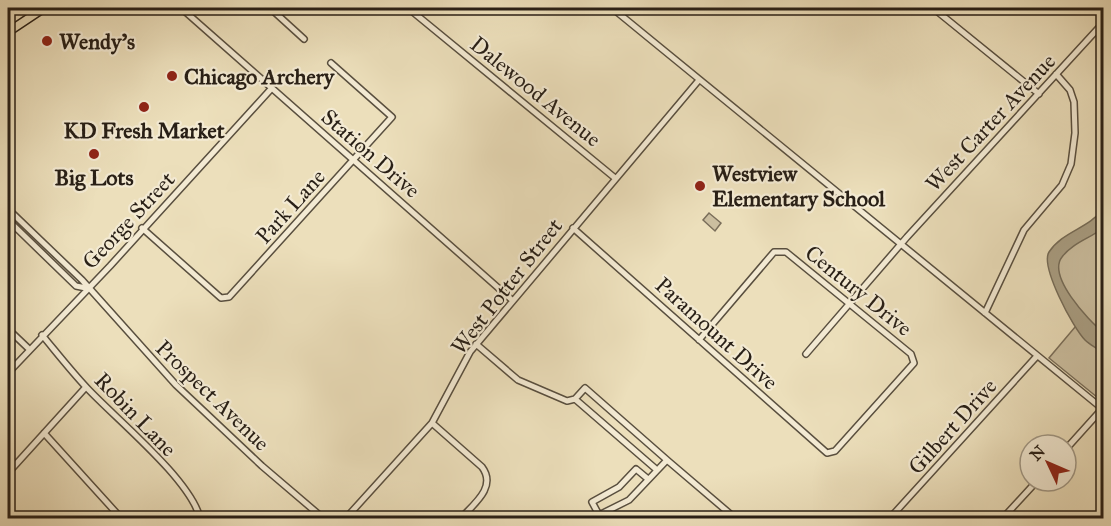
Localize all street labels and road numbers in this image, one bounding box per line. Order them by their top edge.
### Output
street label: Dalewood Avenue [465,30,606,152]
street label: West Carter Avenue [920,48,1061,197]
street label: Station Drive [316,103,426,204]
street label: Park Lane [250,163,331,249]
street label: George Street [76,166,180,275]
street label: West Potter Street [445,213,568,360]
street label: Century Drive [800,239,918,342]
street label: Paramount Drive [650,271,784,395]
street label: Prospect Avenue [150,334,275,456]
street label: Robin Lane [89,367,182,462]
street label: Gilbert Drive [902,373,1002,480]

